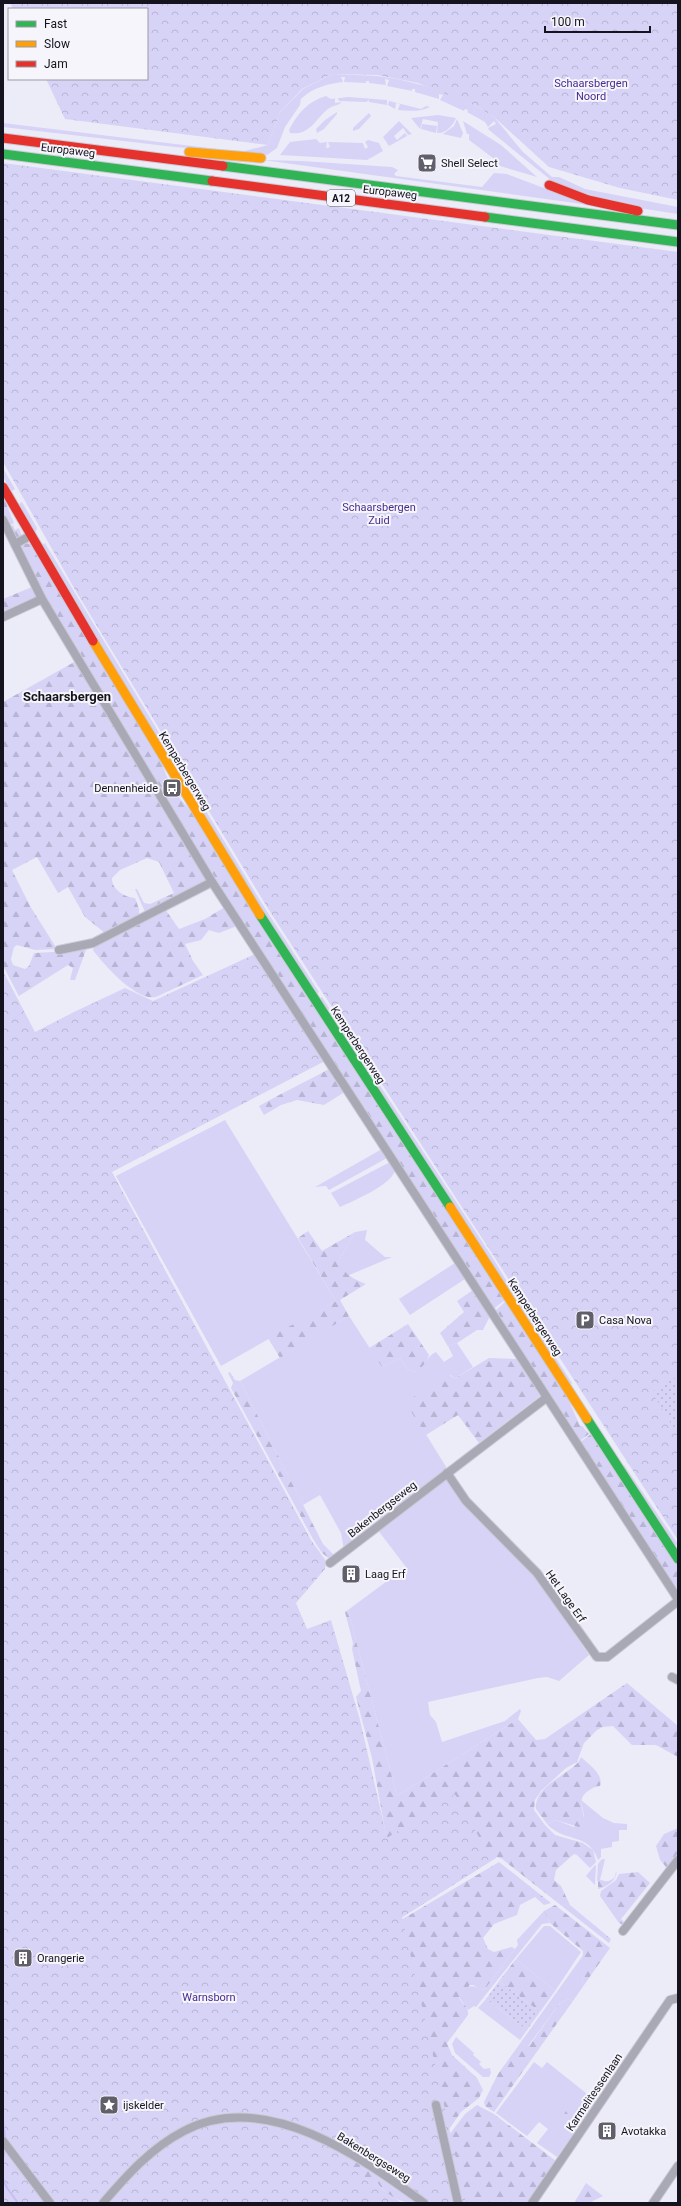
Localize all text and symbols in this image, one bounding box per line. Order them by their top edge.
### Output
legend [8,8,148,80]
scale bar [545,8,650,34]
text: 100 m [551,15,585,29]
text: Fast [44,17,67,31]
text: Slow [44,37,70,51]
text: Jam [44,57,68,71]
park label: Schaarsbergen Noord [554,77,628,103]
street label: Europaweg [40,141,96,160]
supermarket icon: Shell Select [416,152,438,174]
place label: Shell Select [441,157,498,170]
street label: Europaweg [362,183,418,202]
road number: A12 [327,190,355,206]
park label: Schaarsbergen Zuid [342,501,416,527]
district label: Schaarsbergen [23,689,111,704]
street label: Kemperbergerweg [156,729,213,813]
bus stop icon: Dennenheide [161,777,183,799]
place label: Dennenheide [94,782,158,795]
street label: Kemperbergerweg [328,1004,387,1086]
street label: Kemperbergerweg [505,1276,564,1358]
parking icon: Casa Nova [574,1309,596,1331]
place label: Casa Nova [599,1314,652,1327]
street label: Bakenbergseweg [345,1478,419,1540]
building icon: Laag Erf [340,1563,362,1585]
place label: Laag Erf [365,1568,406,1581]
street label: Het Lage Erf [543,1568,588,1625]
building icon: Orangerie [12,1947,34,1969]
place label: Orangerie [37,1952,85,1965]
park label: Warnsborn [182,1991,236,2004]
street label: Karmelitessenlaan [564,2051,625,2134]
place icon: ijskelder [98,2094,120,2116]
place label: ijskelder [123,2099,164,2112]
building icon: Avotakka [596,2120,618,2142]
place label: Avotakka [621,2125,666,2138]
street label: Bakenbergseweg [335,2130,413,2185]

